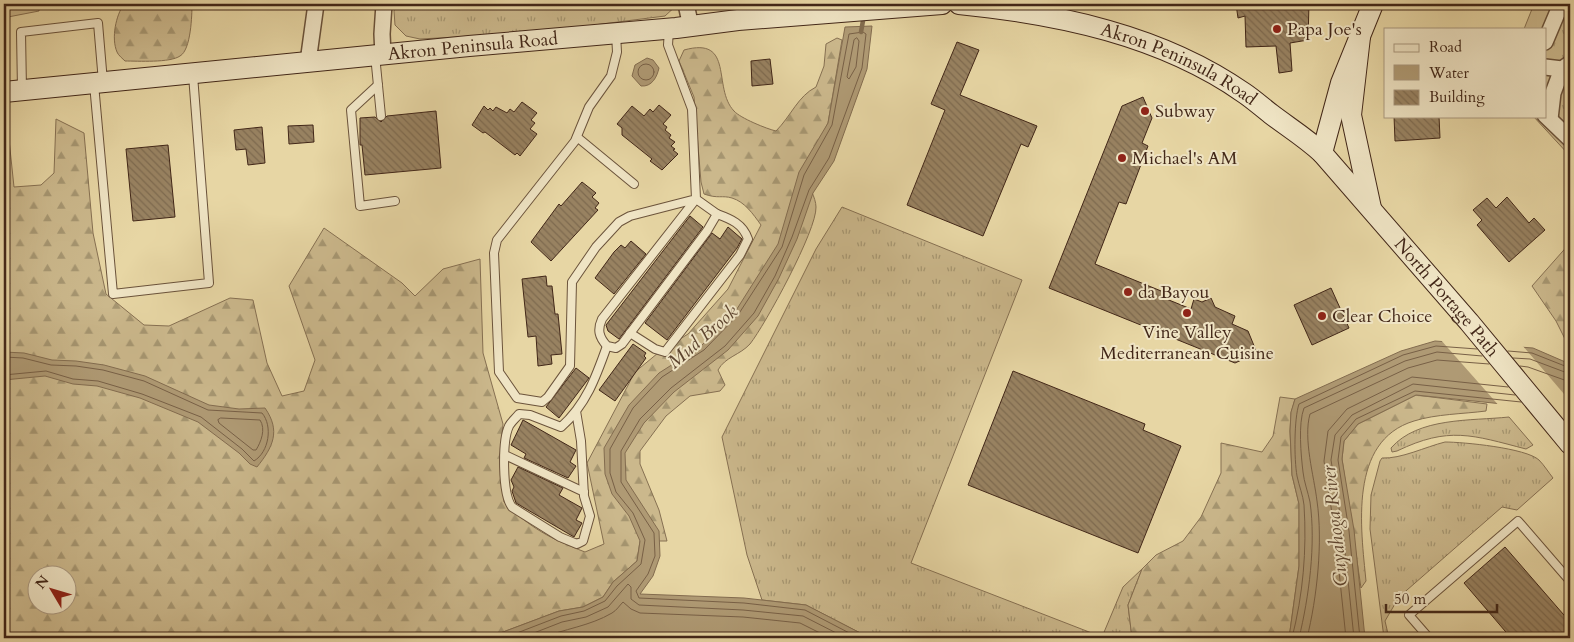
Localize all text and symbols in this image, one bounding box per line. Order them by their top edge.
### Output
street label: Akron Peninsula Road [1098,17,1262,112]
place label: Papa Joe's [1287,17,1362,42]
marker: Papa Joe's [1271,23,1283,35]
street label: Akron Peninsula Road [386,26,559,67]
legend [1384,28,1546,118]
text: Road [1429,37,1462,57]
text: Water [1428,63,1470,83]
text: Building [1429,87,1485,107]
place label: Subway [1155,99,1216,124]
marker: Subway [1139,105,1151,117]
place label: Michael's AM [1132,146,1237,171]
marker: Michael's AM [1116,152,1128,164]
street label: North Portage Path [1388,233,1505,362]
place label: da Bayou [1138,280,1209,305]
marker: da Bayou [1122,286,1134,298]
water label: Mud Brook [662,298,744,375]
place label: Clear Choice [1332,304,1433,329]
marker: Vine Valley Mediterranean Cuisine [1181,307,1193,319]
marker: Clear Choice [1316,310,1328,322]
place label: Vine Valley Mediterranean Cuisine [1100,320,1274,366]
water label: Cuyahoga River [1316,463,1354,588]
north arrow [28,564,78,614]
text: N [31,572,53,593]
scale bar [1386,582,1498,614]
text: 50 m [1394,589,1426,609]

